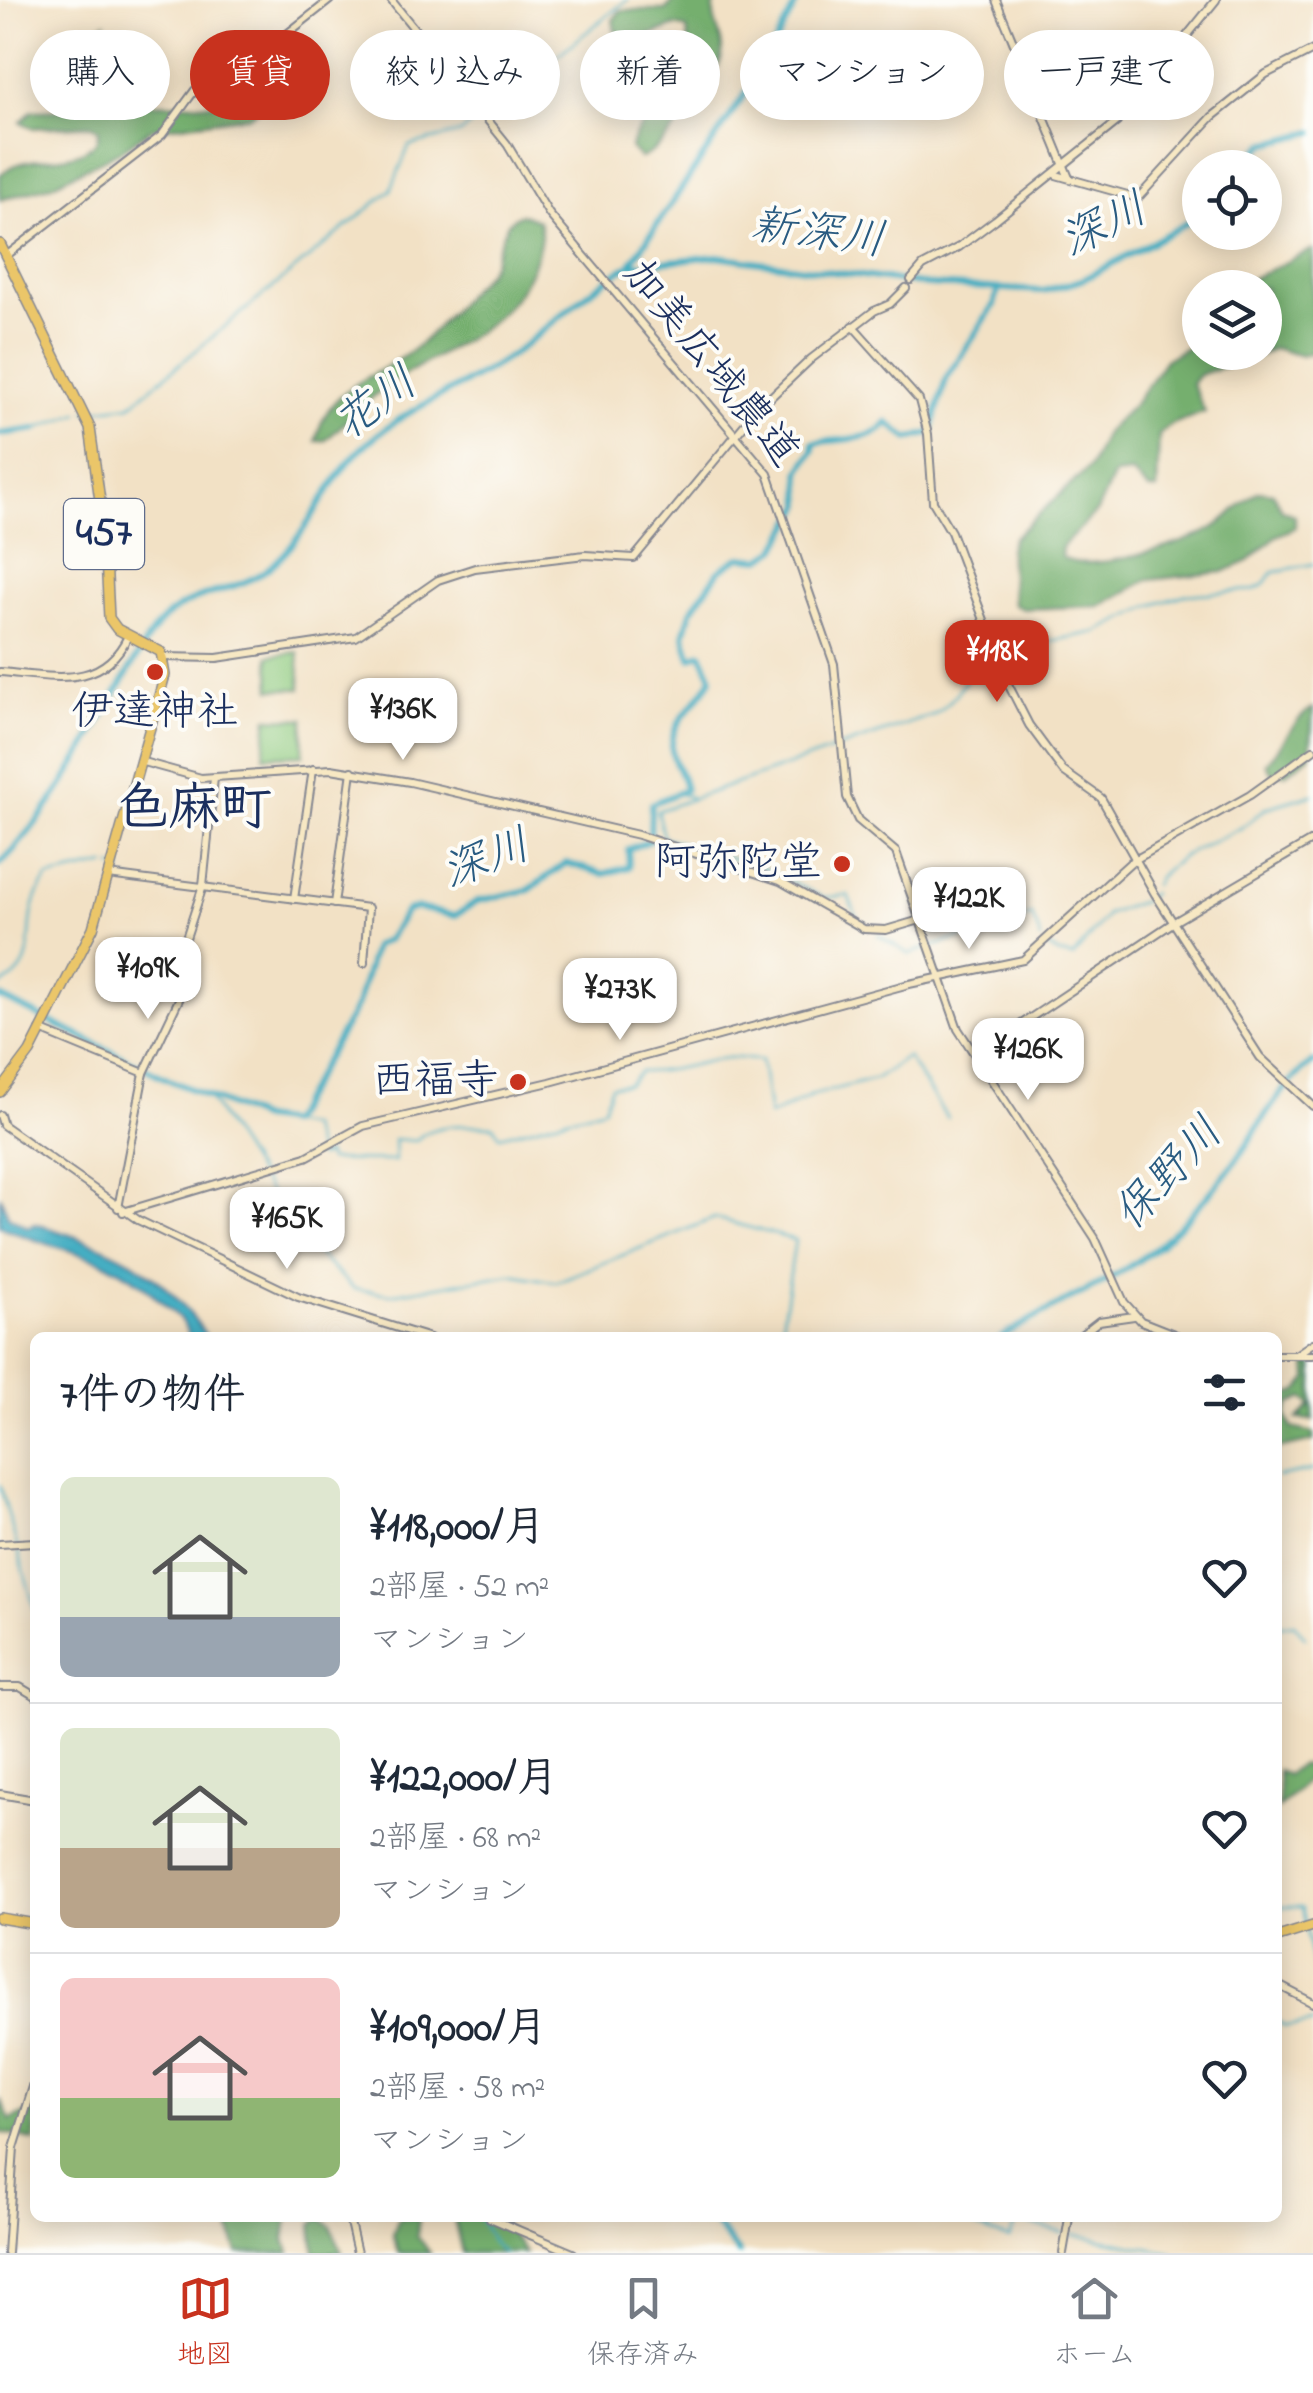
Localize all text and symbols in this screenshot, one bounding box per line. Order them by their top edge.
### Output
chip: 購入 [30,30,170,120]
chip: 賃貸 [190,30,330,120]
chip: 絞り込み [350,30,560,120]
chip: 新着 [580,30,720,120]
chip: マンション [740,30,984,120]
chip: 一戸建て [1004,30,1214,120]
map controls [1182,150,1282,370]
button: locate [1182,150,1282,250]
water label: 深川 [1050,178,1160,276]
water label: 新深川 [747,194,889,276]
street label: 加美広域農道 [607,247,813,481]
button: layers [1182,270,1282,370]
water label: 花川 [321,352,433,458]
road number: 457 [64,499,144,569]
pin: ¥118K [927,620,1067,705]
text: ¥118K [967,629,1027,676]
marker: 伊達神社 [144,661,166,683]
pin: ¥136K [333,678,473,763]
place label: 伊達神社 [71,683,239,744]
text: ¥136K [370,687,436,734]
district label: 色麻町 [116,774,272,849]
water label: 深川 [433,814,541,908]
place label: 阿弥陀堂 [654,834,822,895]
marker: 阿弥陀堂 [831,853,853,875]
pin: ¥122K [899,867,1039,952]
text: ¥122K [934,876,1004,923]
pin: ¥109K [78,937,218,1022]
text: ¥109K [117,946,179,993]
pin: ¥273K [550,958,690,1043]
text: ¥273K [585,967,655,1014]
pin: ¥126K [958,1018,1098,1103]
text: ¥126K [994,1027,1062,1074]
place label: 西福寺 [372,1052,498,1113]
marker: 西福寺 [507,1071,529,1093]
water label: 保野川 [1100,1103,1240,1247]
pin: ¥165K [217,1187,357,1272]
text: ¥165K [252,1196,322,1243]
icon: filters [1197,1365,1252,1420]
text: 7件の物件 [60,1366,245,1427]
text: ¥118,000/月 [370,1498,546,1559]
icon: home [140,1517,260,1637]
icon: heart [1197,1550,1252,1605]
text: 2部屋 · 52 m² [370,1565,549,1612]
text: マンション [370,1618,529,1665]
text: ¥122,000/月 [370,1749,558,1810]
icon: home [140,1768,260,1888]
icon: heart [1197,1801,1252,1856]
text: 2部屋 · 68 m² [370,1816,541,1863]
text: マンション [370,1869,529,1916]
text: ¥109,000/月 [370,1999,547,2060]
icon: home [140,2018,260,2138]
icon: heart [1197,2051,1252,2106]
text: 2部屋 · 58 m² [370,2066,545,2113]
text: マンション [370,2119,529,2166]
tab: 地図 [177,2271,233,2377]
tab: 保存済み [587,2271,699,2377]
tab: ホーム [1053,2271,1136,2377]

